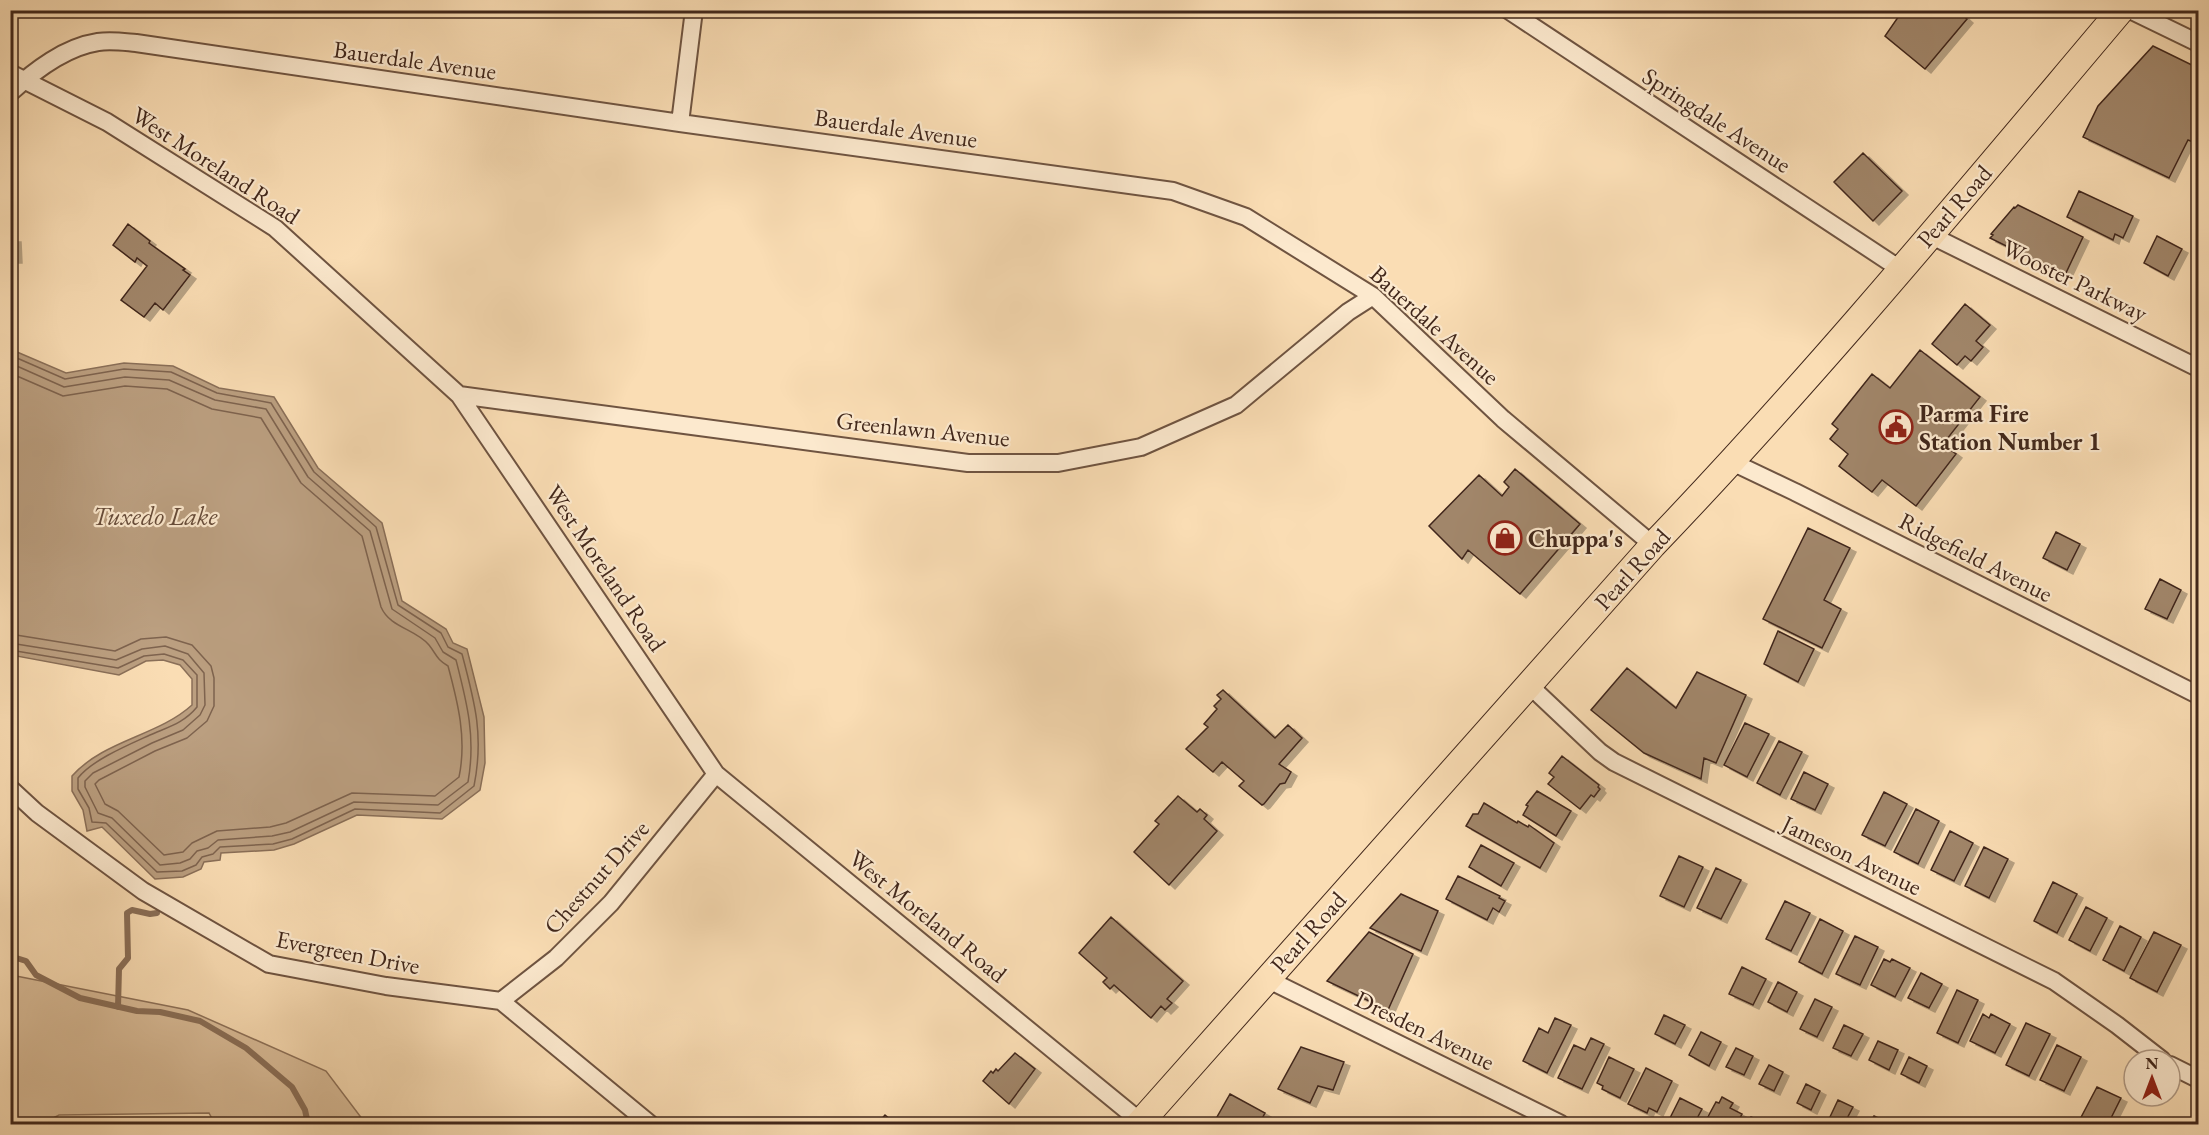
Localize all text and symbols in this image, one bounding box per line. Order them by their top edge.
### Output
street label: Bauerdale Avenue [332,33,498,87]
street label: Springdale Avenue [1637,60,1797,180]
street label: West Moreland Road [126,99,307,231]
street label: Bauerdale Avenue [813,101,979,155]
street label: Pearl Road [1910,158,1999,254]
street label: Wooster Parkway [1997,232,2153,329]
street label: Bauerdale Avenue [1364,259,1506,391]
place label: Parma Fire Station Number 1 [1919,398,2101,457]
street label: Greenlawn Avenue [835,404,1011,454]
public building icon: Parma Fire Station Number 1 [1878,409,1914,445]
street label: West Moreland Road [539,479,674,658]
water label: Tuxedo Lake [93,499,219,533]
street label: Ridgefield Avenue [1894,505,2058,609]
shop icon: Chuppa's [1487,520,1523,556]
street label: Pearl Road [1587,521,1677,616]
place label: Chuppa's [1528,523,1623,554]
street label: Jameson Avenue [1775,807,1927,902]
street label: Chestnut Drive [537,814,655,940]
street label: West Moreland Road [843,843,1014,990]
street label: Pearl Road [1263,884,1353,979]
street label: Evergreen Drive [273,923,423,981]
street label: Dresden Avenue [1350,983,1500,1077]
north arrow [2122,1048,2182,1108]
text: N [2146,1053,2159,1074]

